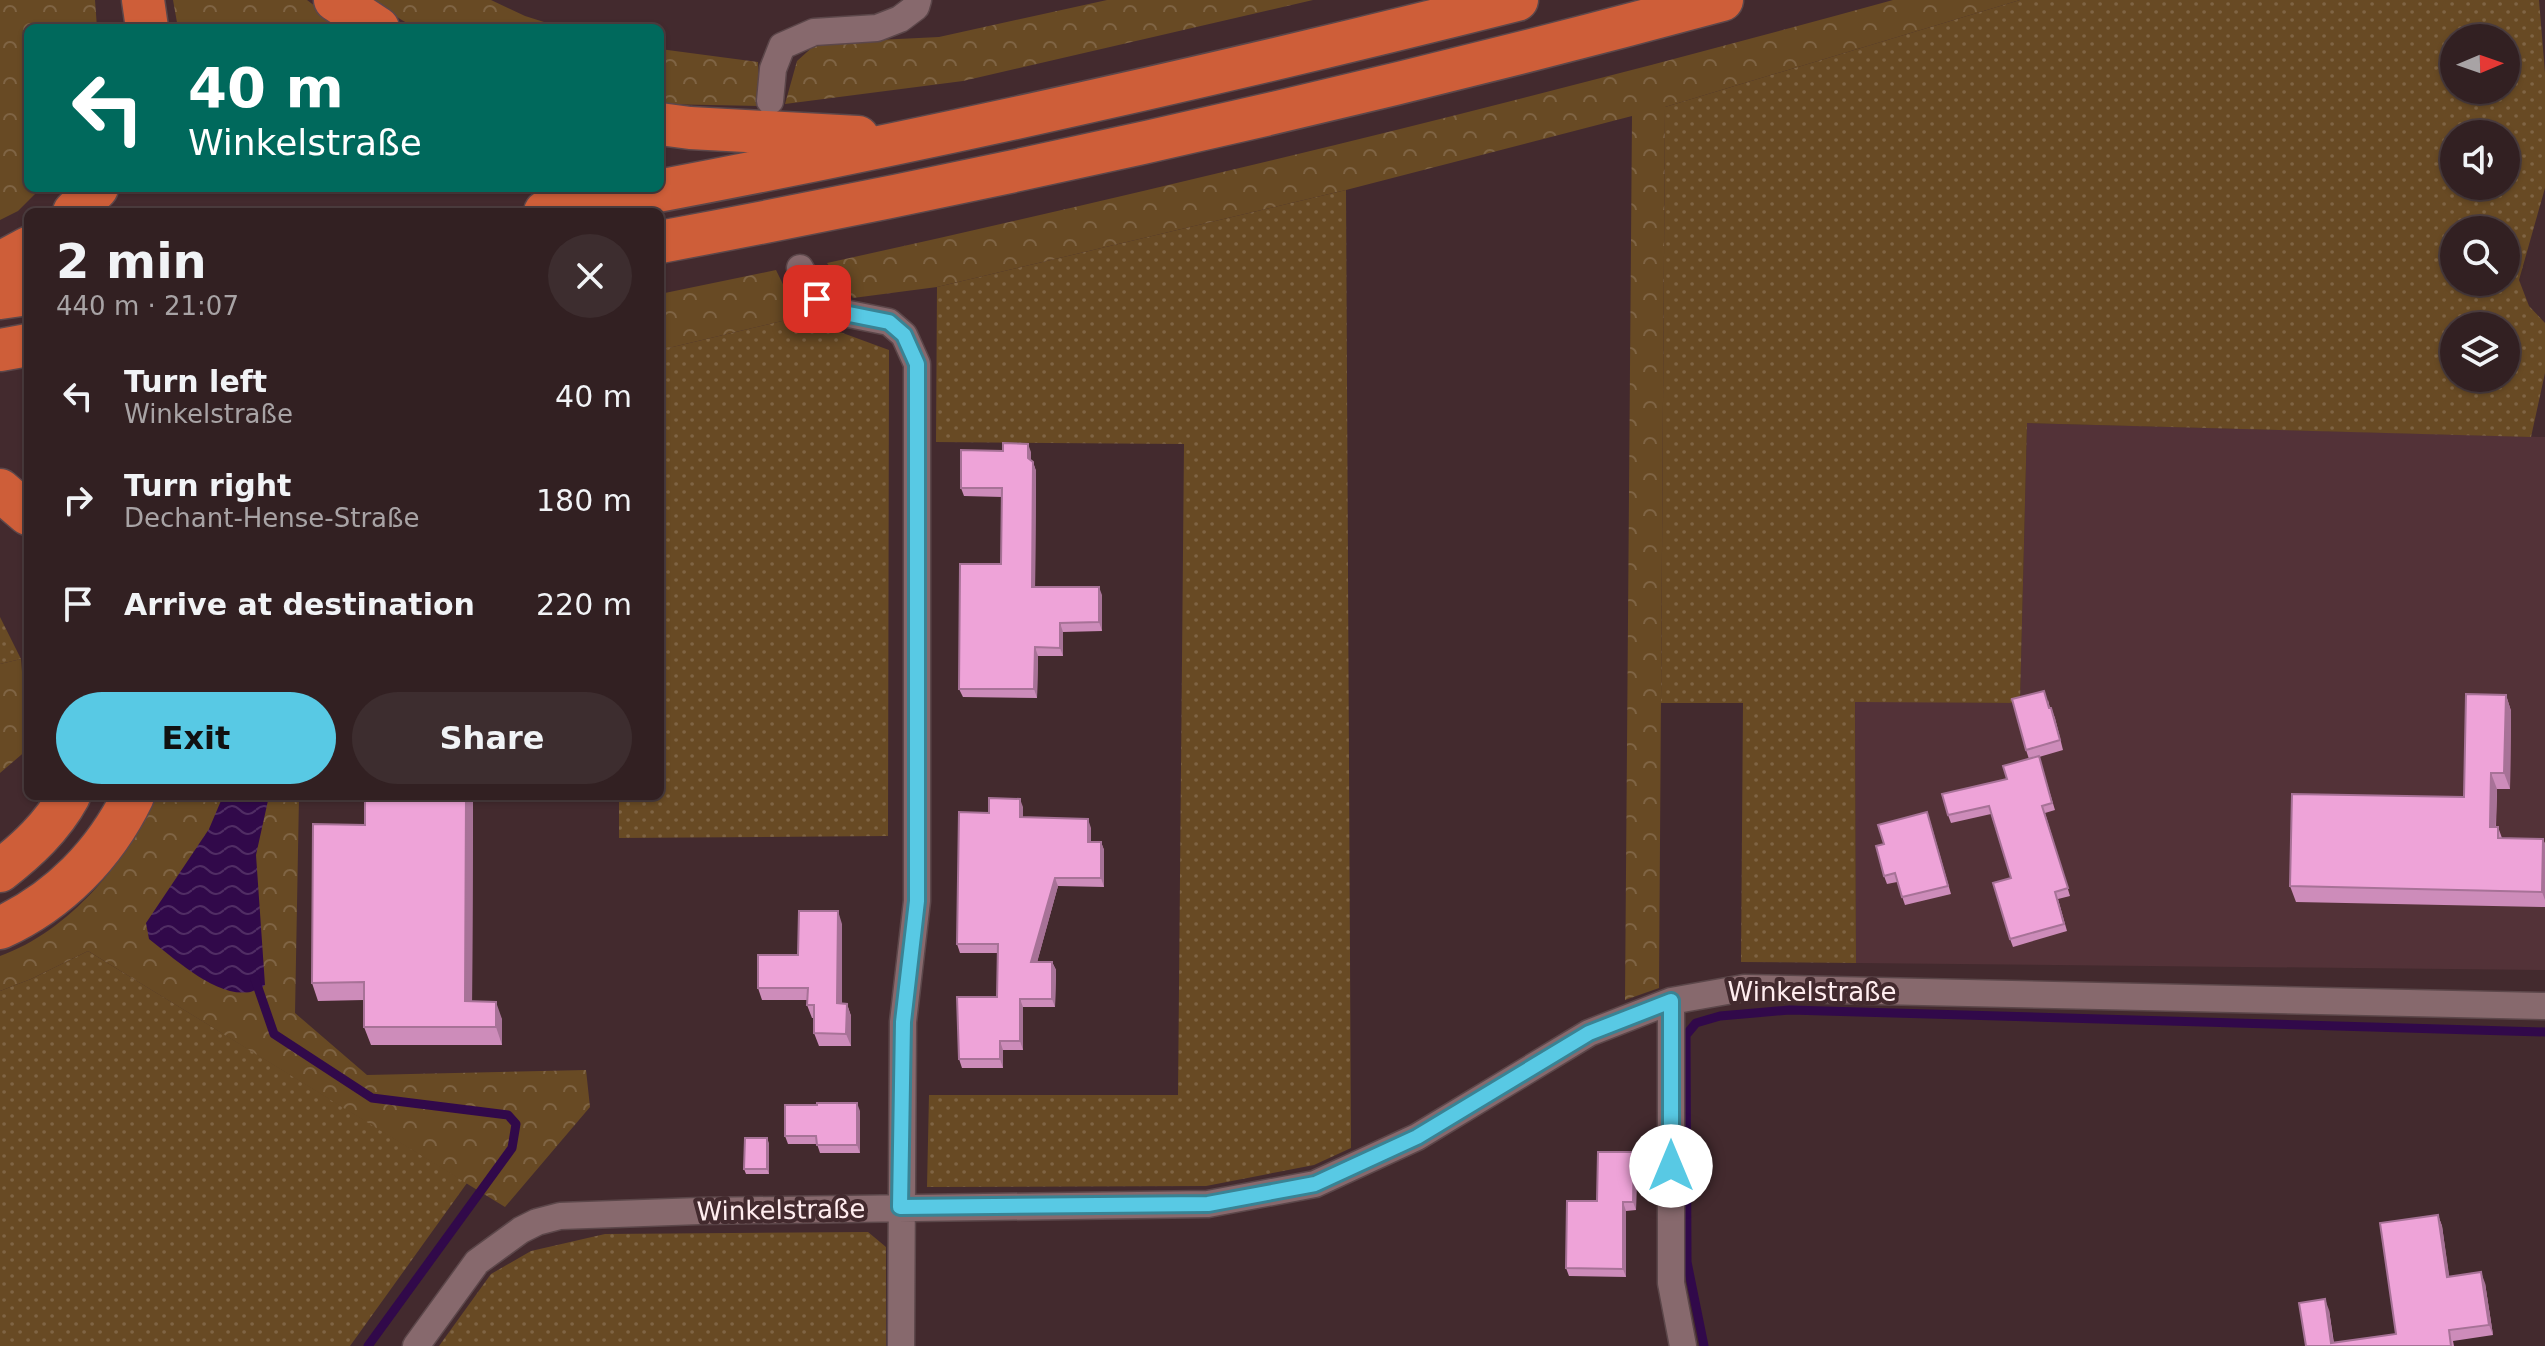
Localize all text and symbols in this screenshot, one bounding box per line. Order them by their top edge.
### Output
north arrow [2440,24,2520,104]
map controls [2440,24,2520,392]
text: 40 m [188,55,344,120]
icon: left [56,56,160,160]
button: sound [2440,120,2520,200]
text: Winkelstraße [188,122,422,163]
button: search [2440,216,2520,296]
text: 2 min [56,233,207,289]
button: close [548,234,632,318]
pin [783,265,851,333]
icon: arrive [795,277,839,321]
text: 440 m · 21:07 [56,291,239,321]
button: layers [2440,312,2520,392]
text: Turn left [124,364,267,399]
icon: left [56,374,100,418]
text: 40 m [555,379,632,414]
text: Winkelstraße [124,399,293,429]
text: Turn right [124,468,291,503]
icon: right [56,478,100,522]
text: 180 m [536,483,632,518]
text: Dechant-Hense-Straße [124,503,419,533]
icon: arrive [56,582,100,626]
text: Arrive at destination [124,587,475,622]
text: 220 m [536,587,632,622]
button: Exit [56,692,336,784]
button: Share [352,692,632,784]
street label: Winkelstraße [1728,977,1896,1007]
position arrow [1629,1124,1713,1208]
street label: Winkelstraße [696,1194,866,1226]

